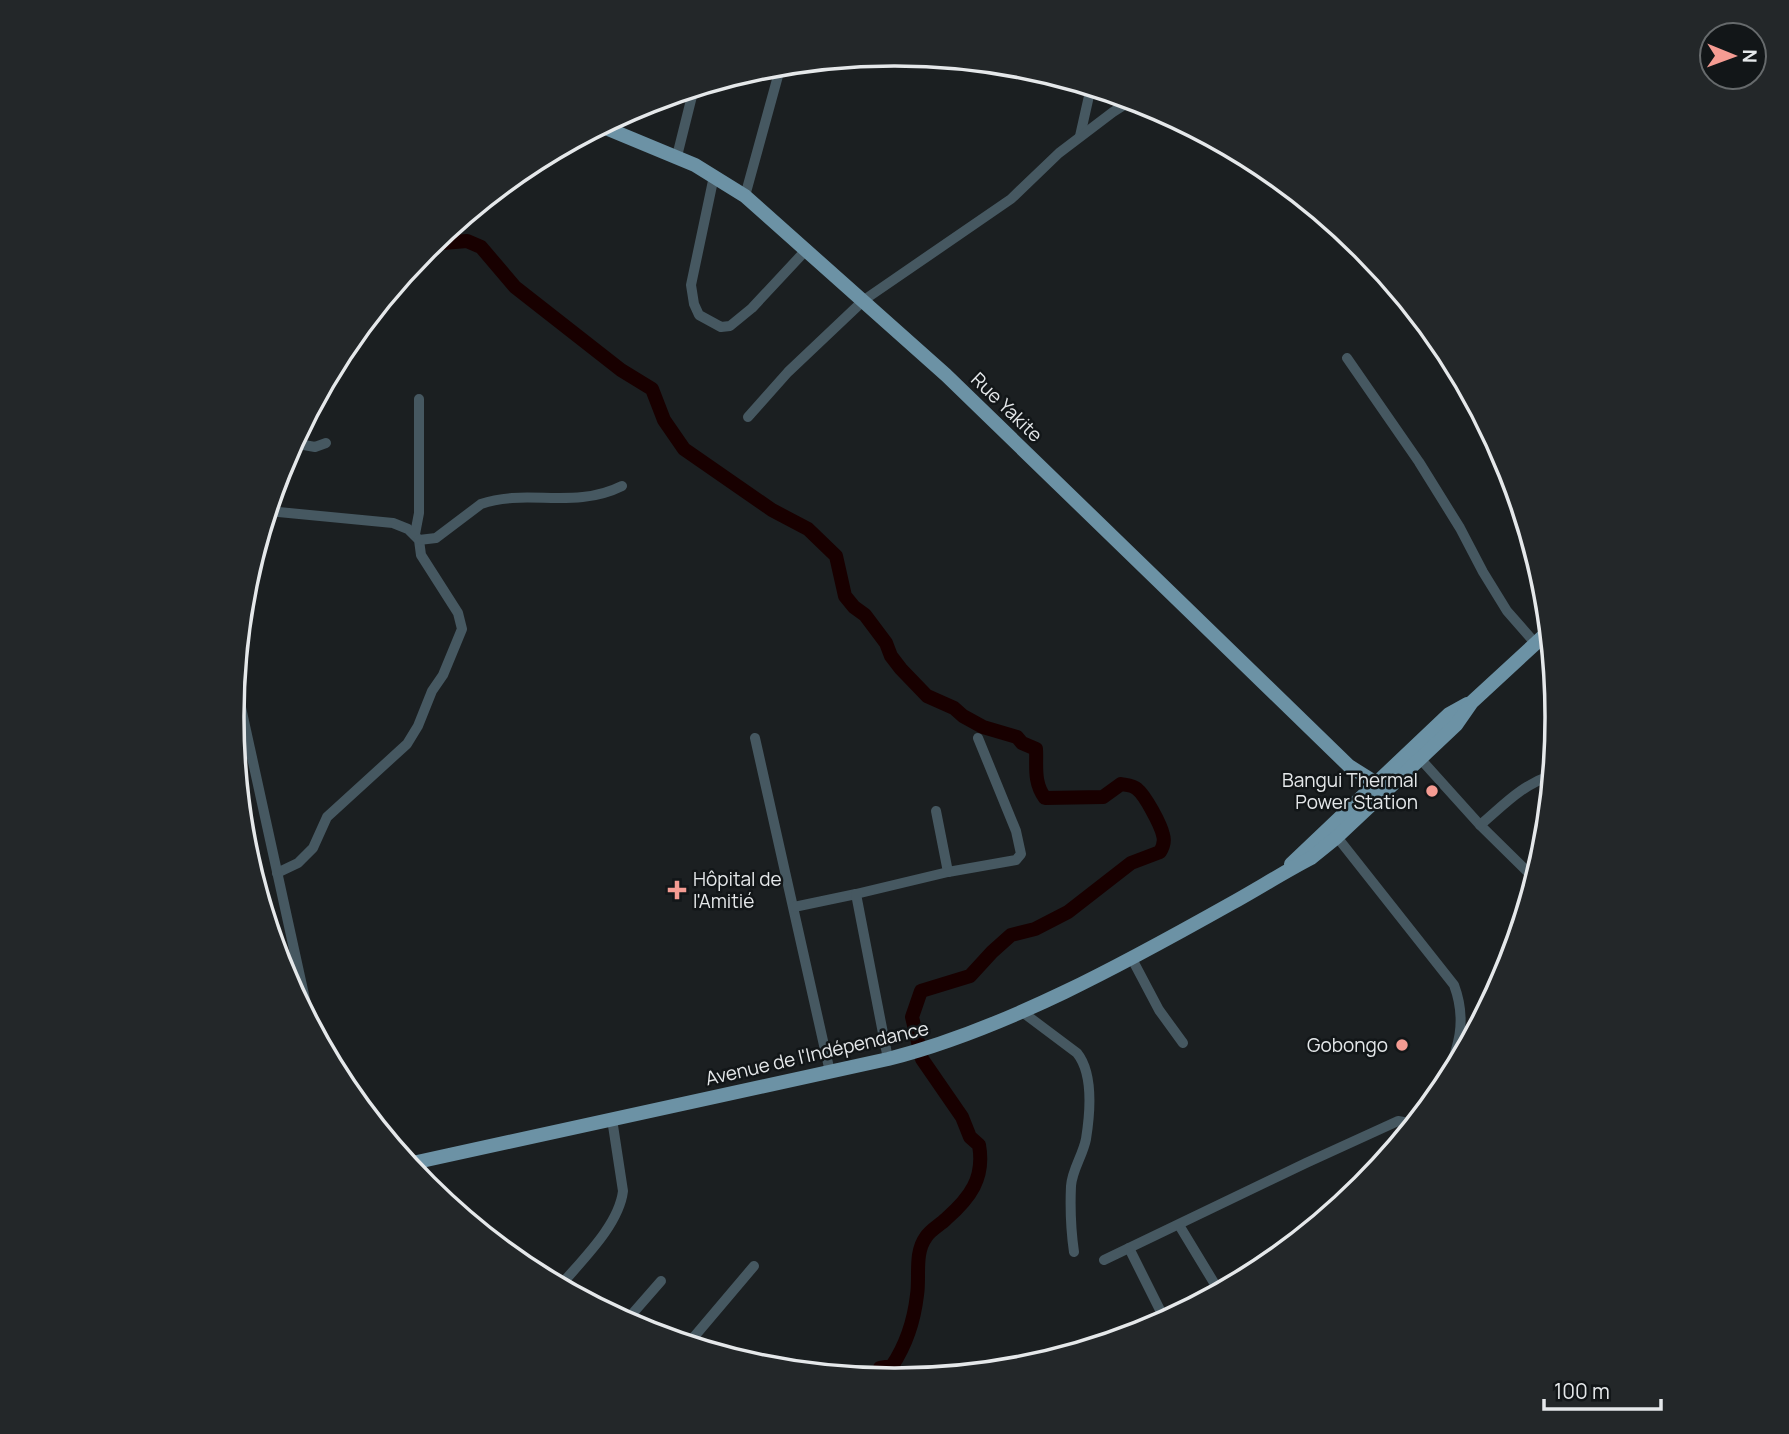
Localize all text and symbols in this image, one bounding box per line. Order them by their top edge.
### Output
north arrow [1698,21,1768,91]
text: N [1737,49,1763,63]
street label: Rue Yakite [966,366,1048,448]
place label: Bangui Thermal Power Station [1282,767,1418,815]
marker: Bangui Thermal Power Station [1424,783,1440,799]
place label: Hôpital de l'Amitié [693,866,782,914]
marker: Hôpital de l'Amitié [667,880,687,900]
street label: Avenue de l'Indépendance [703,1015,931,1091]
place label: Gobongo [1307,1032,1388,1058]
marker: Gobongo [1394,1037,1410,1053]
scale bar [1544,1368,1661,1412]
text: 100 m [1554,1377,1610,1405]

